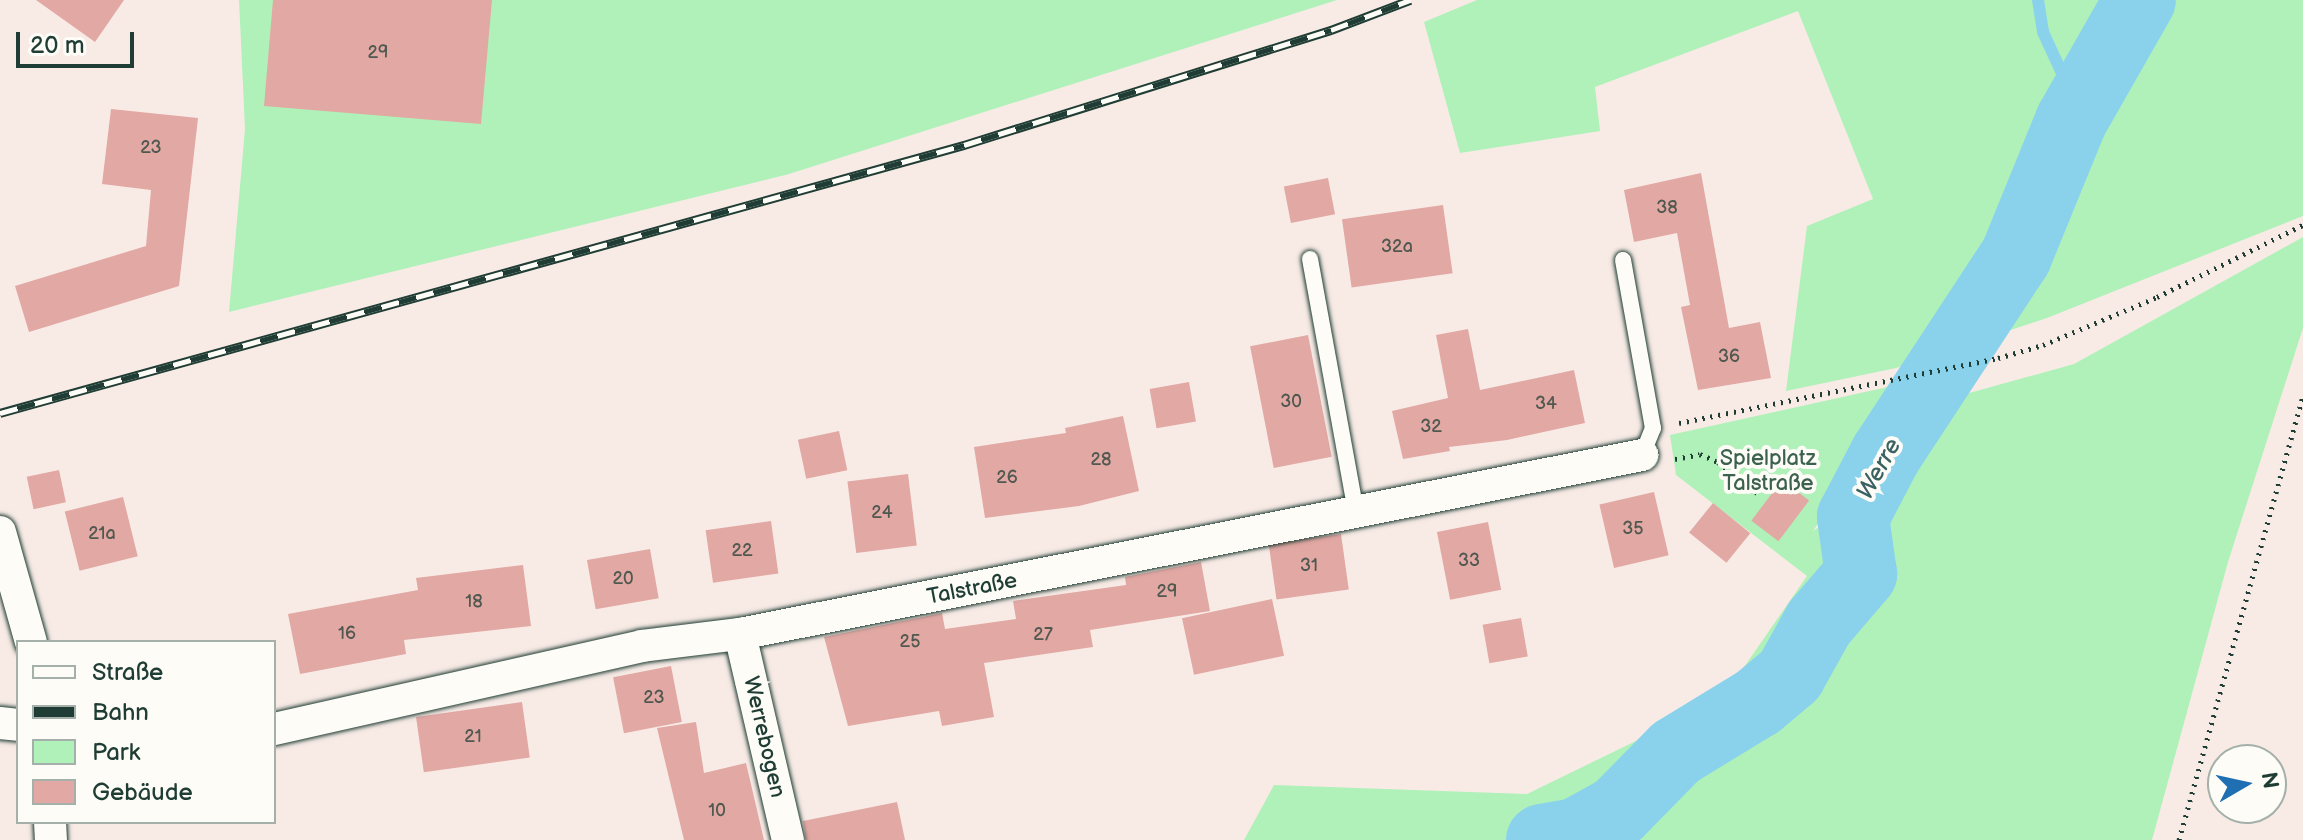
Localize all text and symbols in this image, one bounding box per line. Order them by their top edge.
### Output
scale bar [20,16,138,66]
text: 20 m [30,31,85,60]
house number: 29 [367,42,389,64]
house number: 23 [140,137,162,159]
house number: 38 [1656,197,1678,219]
house number: 32a [1381,236,1413,258]
house number: 36 [1718,346,1740,368]
house number: 30 [1280,391,1302,413]
house number: 34 [1535,393,1557,415]
house number: 32 [1420,416,1442,438]
water label: Werre [1850,433,1908,505]
park label: Spielplatz Talstraße [1720,445,1816,496]
house number: 28 [1090,449,1112,471]
house number: 26 [996,467,1018,489]
house number: 24 [871,502,893,524]
house number: 35 [1622,518,1644,540]
house number: 21a [88,523,116,545]
house number: 22 [731,540,753,562]
house number: 33 [1458,550,1480,572]
house number: 31 [1300,555,1318,577]
street label: Talstraße [925,567,1019,611]
house number: 20 [612,568,634,590]
house number: 29 [1156,581,1178,603]
house number: 18 [465,591,483,613]
house number: 16 [338,623,356,645]
house number: 27 [1033,624,1053,646]
house number: 25 [900,631,920,653]
legend [16,640,276,824]
text: Straße [92,658,163,687]
street label: Werrebogen [737,674,791,800]
house number: 23 [643,687,665,709]
text: Bahn [92,698,149,727]
house number: 21 [464,726,482,748]
text: Park [92,738,140,767]
north arrow [2207,744,2287,824]
text: N [2255,770,2284,791]
text: Gebäude [92,778,193,807]
house number: 10 [708,800,726,822]

